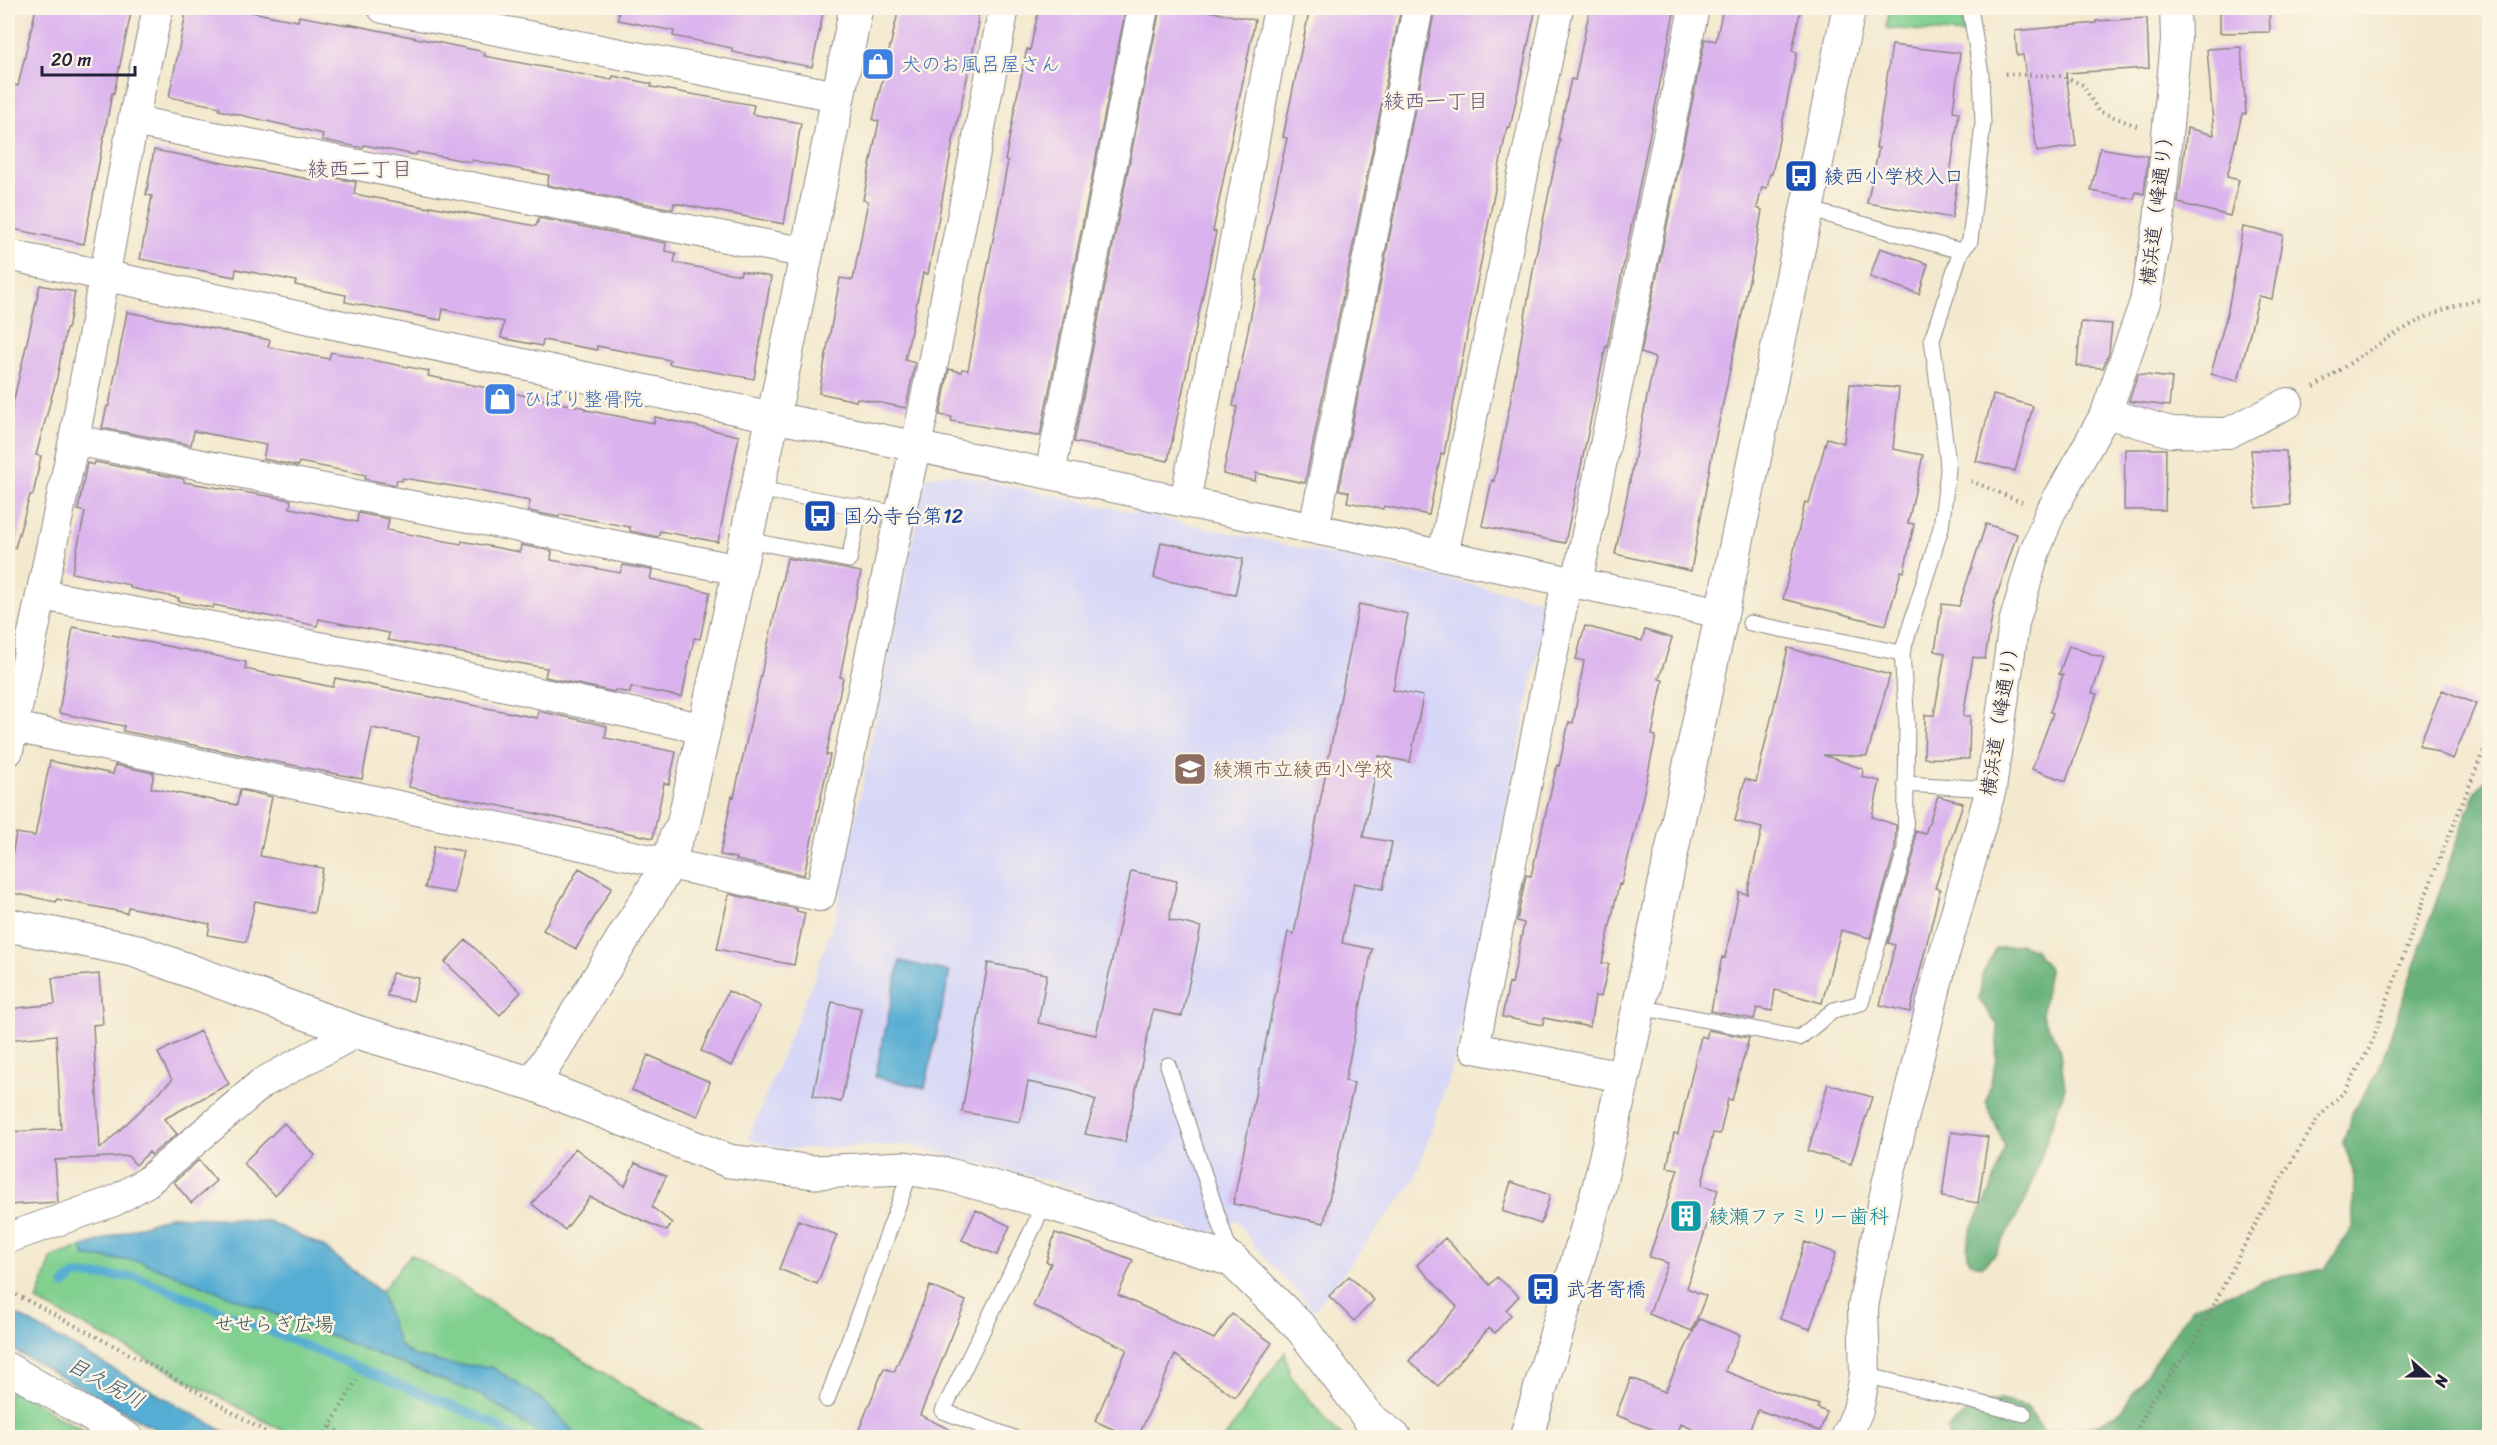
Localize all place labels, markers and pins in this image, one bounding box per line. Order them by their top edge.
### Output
shop icon: 犬のお風呂屋さん [860,46,896,82]
place label: 犬のお風呂屋さん [901,47,1061,82]
bus stop icon: 綾西小学校入口 [1783,158,1819,194]
place label: 綾西小学校入口 [1824,159,1964,194]
shop icon: ひばり整骨院 [482,381,518,417]
place label: ひばり整骨院 [523,382,643,417]
bus stop icon: 国分寺台第12 [802,498,838,534]
place label: 国分寺台第12 [843,499,964,534]
school or university icon: 綾瀬市立綾西小学校 [1172,751,1208,787]
place label: 綾瀬市立綾西小学校 [1213,752,1393,787]
building icon: 綾瀬ファミリー歯科 [1668,1198,1704,1234]
place label: 綾瀬ファミリー歯科 [1709,1199,1889,1234]
bus stop icon: 武者寄橋 [1525,1271,1561,1307]
place label: 武者寄橋 [1566,1272,1646,1307]

